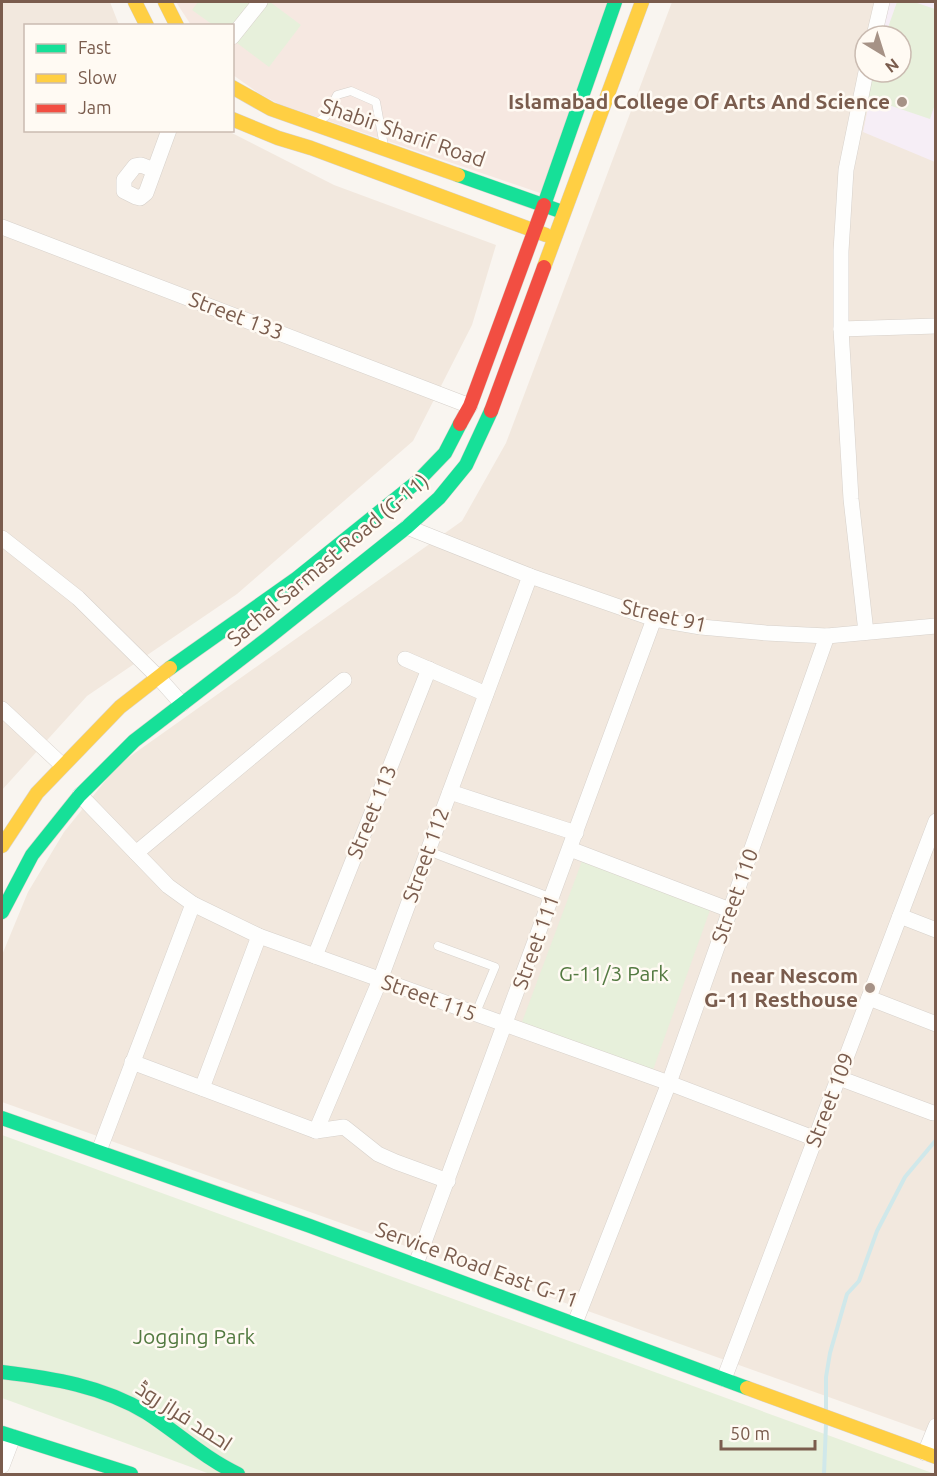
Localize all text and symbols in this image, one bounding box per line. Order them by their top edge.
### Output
legend [24,24,234,132]
north arrow [853,24,913,84]
text: Fast [78,37,111,57]
text: N [882,55,902,77]
text: Slow [78,67,117,87]
place label: Islamabad College Of Arts And Science [508,89,890,113]
street label: Shabir Sharif Road [318,93,489,171]
marker: Islamabad College Of Arts And Science [895,95,909,109]
text: Jam [78,97,112,117]
street label: Street 133 [186,286,287,344]
street label: Sachal Sarmast Road (G-11) [222,468,433,650]
street label: Street 91 [619,594,709,637]
street label: Street 113 [341,761,401,862]
street label: Street 112 [397,804,453,905]
street label: Street 110 [706,845,762,946]
street label: Street 111 [507,891,563,992]
park label: G-11/3 Park [559,961,669,985]
place label: near Nescom G-11 Resthouse [704,963,858,1011]
street label: Street 115 [379,969,480,1025]
marker: near Nescom G-11 Resthouse [863,981,877,995]
street label: Street 109 [800,1049,858,1150]
street label: Service Road East G-11 [373,1216,582,1312]
park label: Jogging Park [133,1324,256,1348]
street label: احمد فراز روڈ [131,1375,237,1456]
scale bar [721,1413,816,1451]
text: 50 m [730,1423,770,1443]

